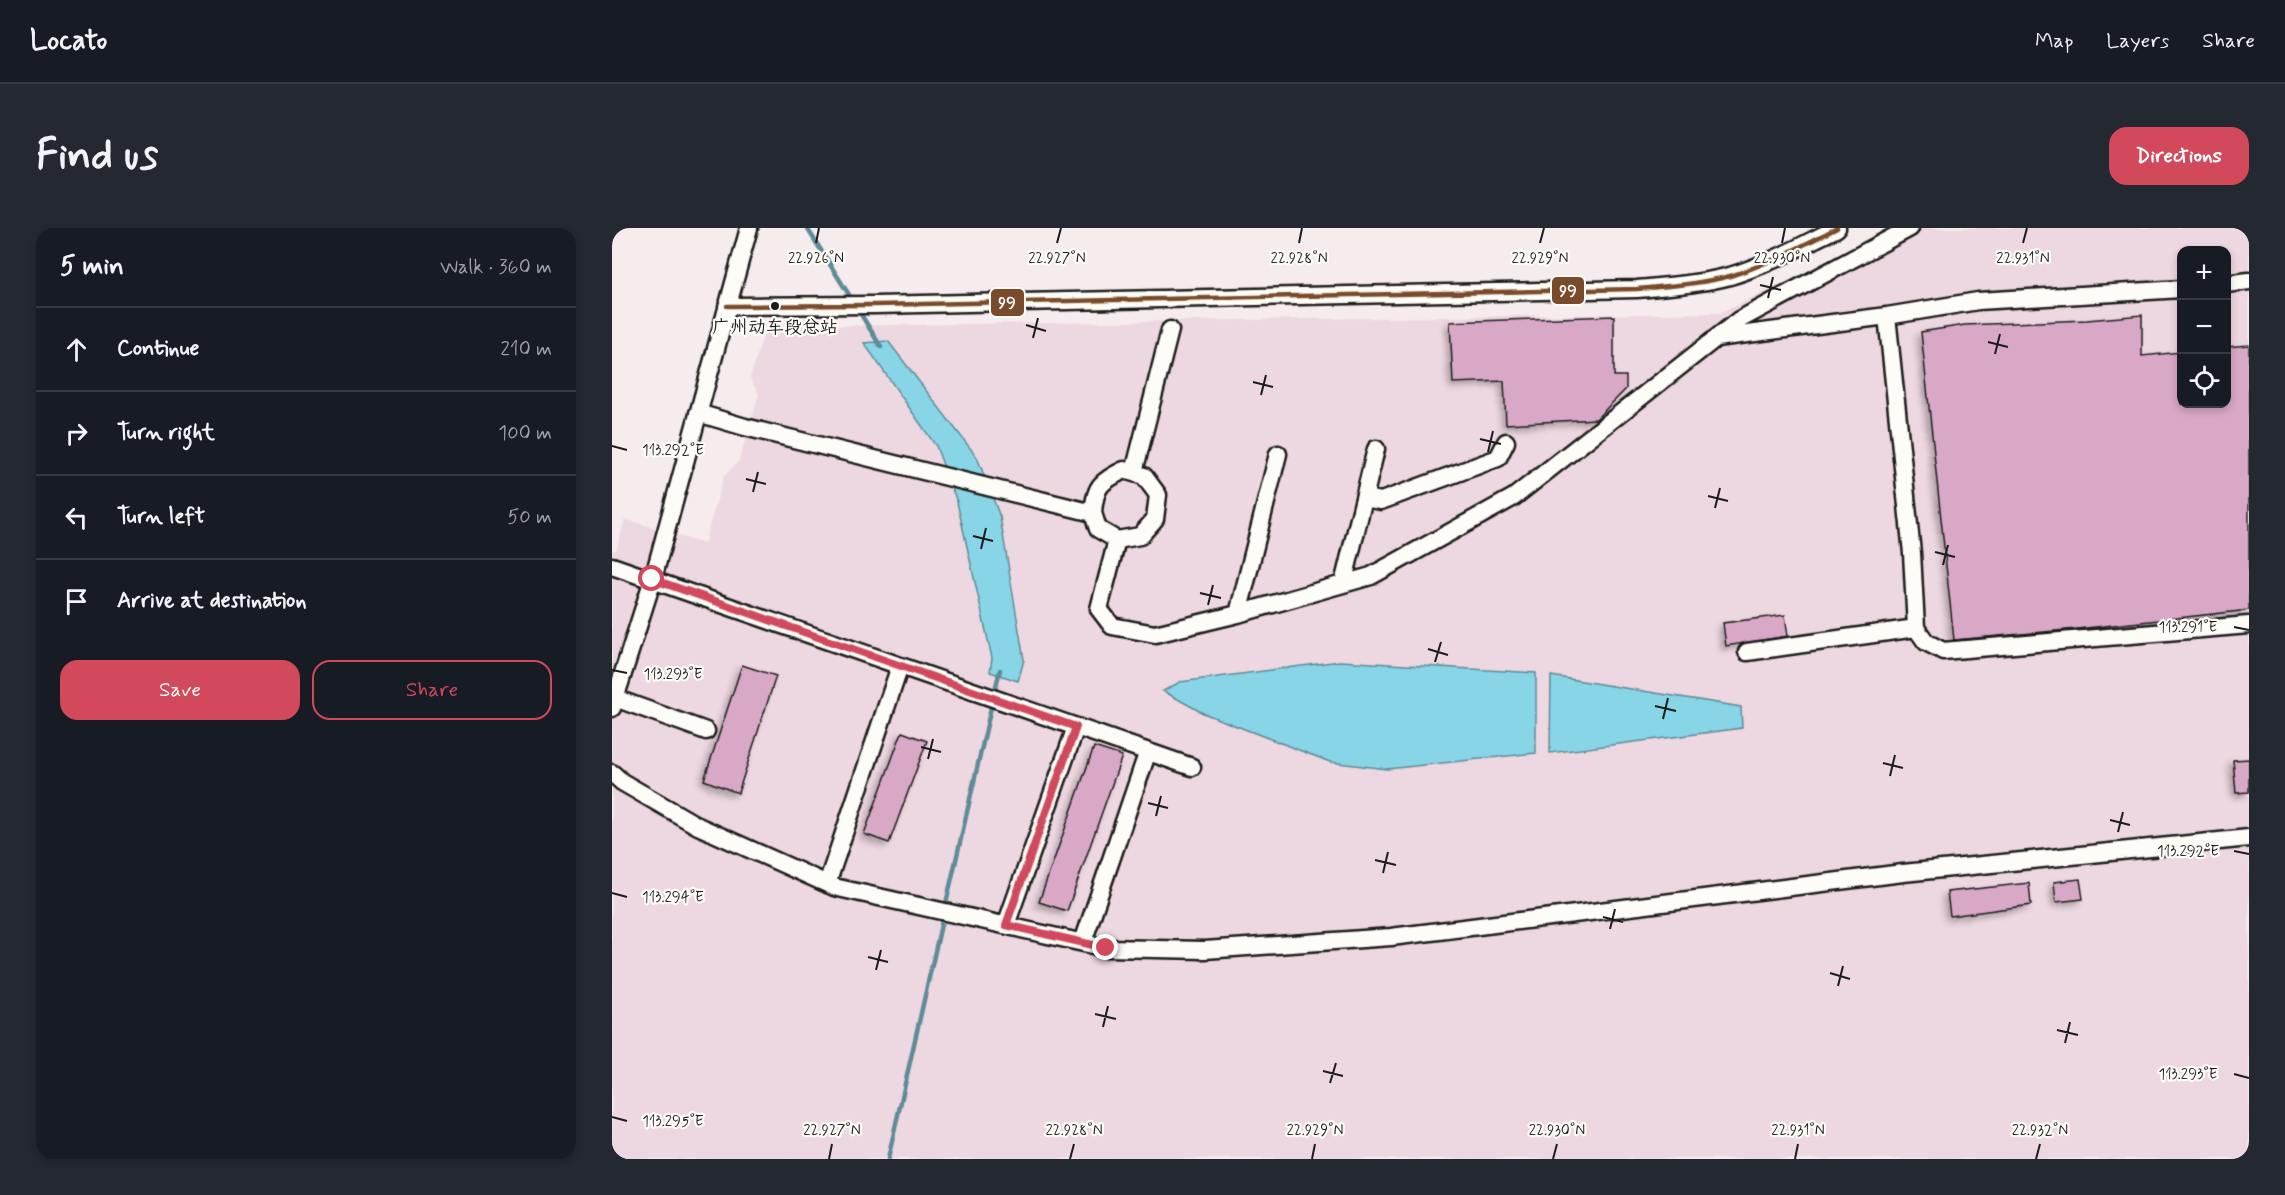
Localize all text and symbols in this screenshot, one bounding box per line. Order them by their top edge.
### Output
text: Locato [30,23,107,60]
text: Map [2035,27,2073,55]
text: Layers [2106,27,2169,55]
text: Share [2202,27,2255,55]
button: Directions [2109,127,2249,185]
text: Find us [36,129,158,184]
map controls [2177,246,2231,408]
button: + [2177,246,2231,300]
text: 22.926°N [788,249,844,269]
text: 22.927°N [1028,249,1086,269]
text: 22.928°N [1270,249,1328,269]
text: 22.929°N [1511,249,1569,269]
text: 22.930°N [1754,249,1810,269]
text: 22.931°N [1996,249,2050,269]
text: 5 min [60,250,124,284]
text: Walk · 360 m [440,254,552,281]
line badge: 99 [1551,276,1585,305]
text: 99 [1559,281,1577,302]
line badge: 99 [990,288,1025,317]
text: 99 [998,293,1016,314]
marker: 广州动车段总站 [769,300,781,312]
button: − [2177,300,2231,354]
place label: 广州动车段总站 [712,316,838,340]
icon: ahead [60,333,93,366]
text: Continue [117,335,199,363]
text: 210 m [500,336,552,363]
button: locate [2177,354,2231,408]
icon: right [60,417,93,450]
text: Turn right [117,419,215,447]
text: 100 m [498,420,552,447]
text: 113.292°E [642,441,704,461]
icon: left [60,501,93,534]
text: Turn left [117,503,205,531]
text: 50 m [507,504,552,531]
route start [638,565,664,591]
icon: arrive [60,585,93,618]
text: Arrive at destination [117,587,307,615]
text: 113.291°E [2159,618,2218,638]
button: Save [60,660,300,720]
button: Share [312,660,552,720]
text: 113.293°E [643,665,703,685]
text: 113.292°E [2157,842,2219,862]
text: 113.294°E [642,888,704,908]
route end [1092,934,1118,960]
text: 113.293°E [2158,1065,2218,1085]
text: 113.295°E [642,1112,704,1132]
text: 22.927°N [803,1121,861,1141]
text: 22.928°N [1045,1121,1103,1141]
text: 22.929°N [1286,1121,1344,1141]
text: 22.930°N [1529,1121,1585,1141]
text: 22.931°N [1771,1121,1825,1141]
text: 22.932°N [2012,1121,2068,1141]

